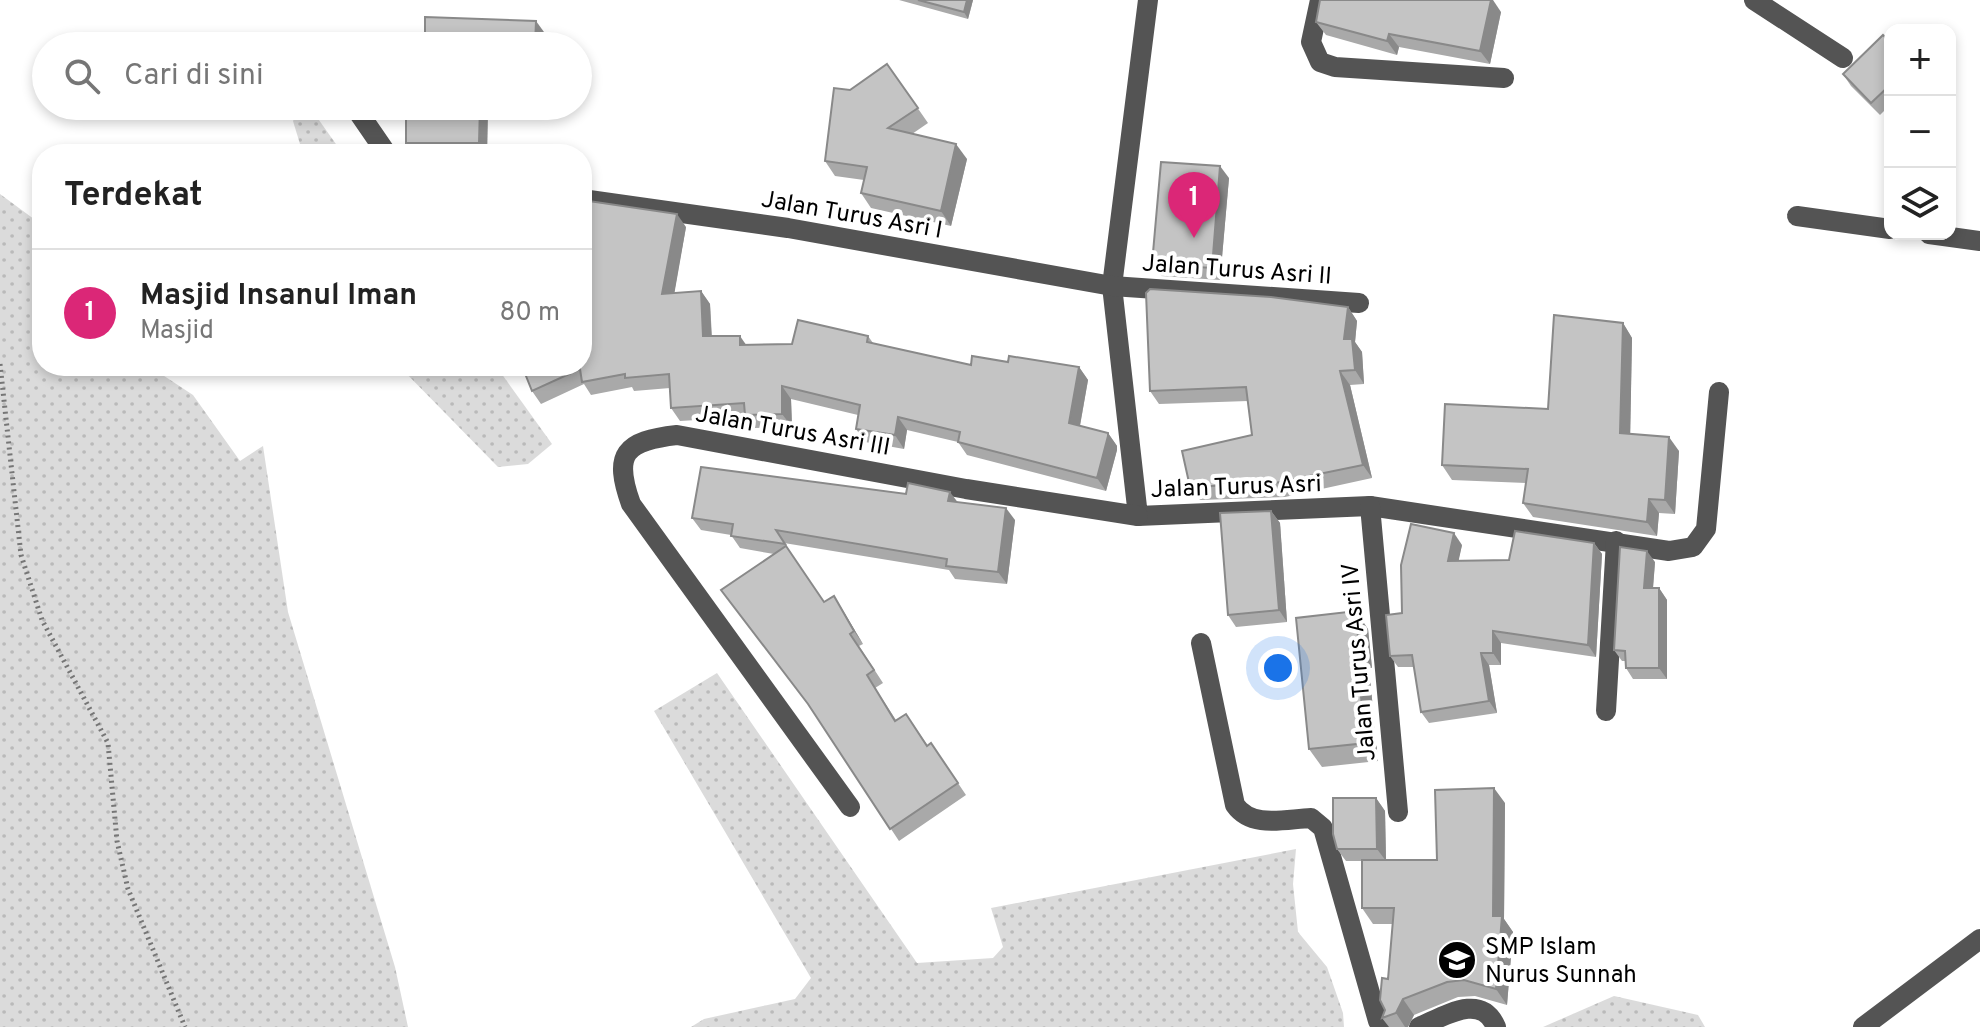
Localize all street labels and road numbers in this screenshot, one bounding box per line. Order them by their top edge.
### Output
street label: Jalan Turus Asri I [759,185,945,247]
street label: Jalan Turus Asri II [1141,249,1333,293]
street label: Jalan Turus Asri III [693,400,892,464]
street label: Jalan Turus Asri [1150,470,1322,506]
street label: Jalan Turus Asri IV [1336,561,1384,762]

